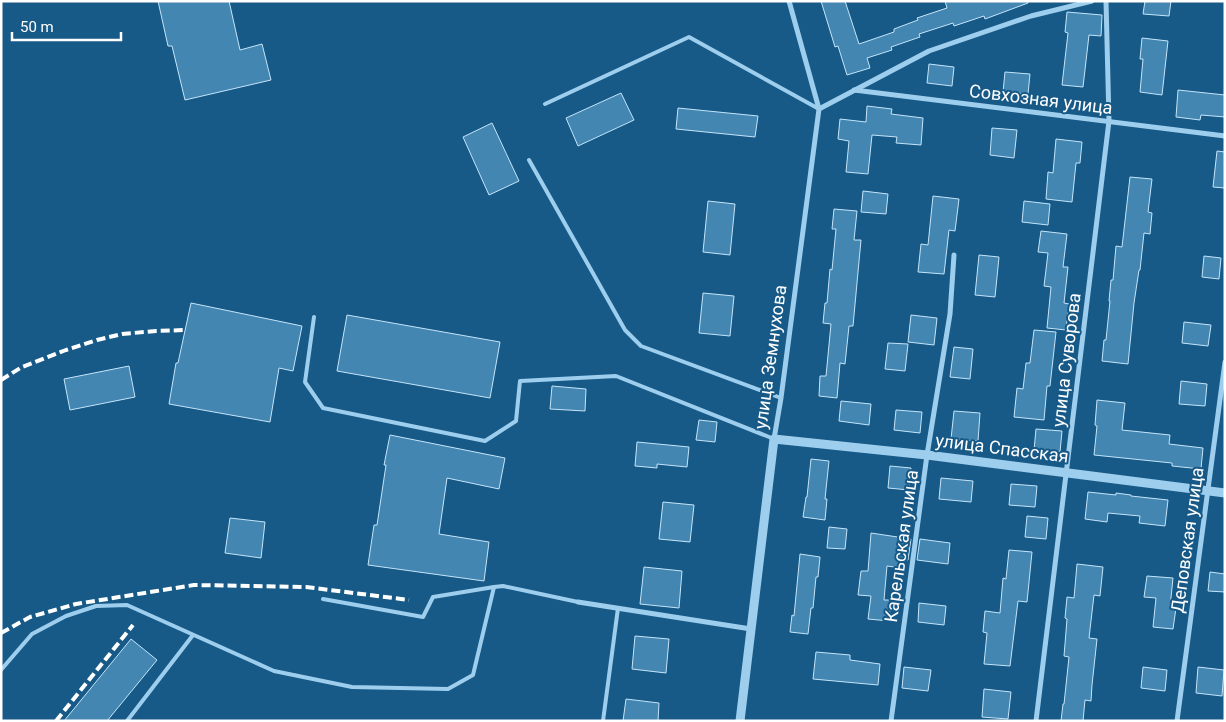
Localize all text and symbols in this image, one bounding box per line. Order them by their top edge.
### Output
scale bar [12,10,121,42]
text: 50 m [20,18,54,36]
street label: Совхозная улица [968,80,1114,118]
street label: улица Земнухова [749,284,791,430]
street label: улица Суворова [1047,292,1085,428]
street label: улица Спасская [934,429,1070,467]
street label: Деповская улица [1166,466,1208,614]
street label: Карельская улица [880,468,922,624]

